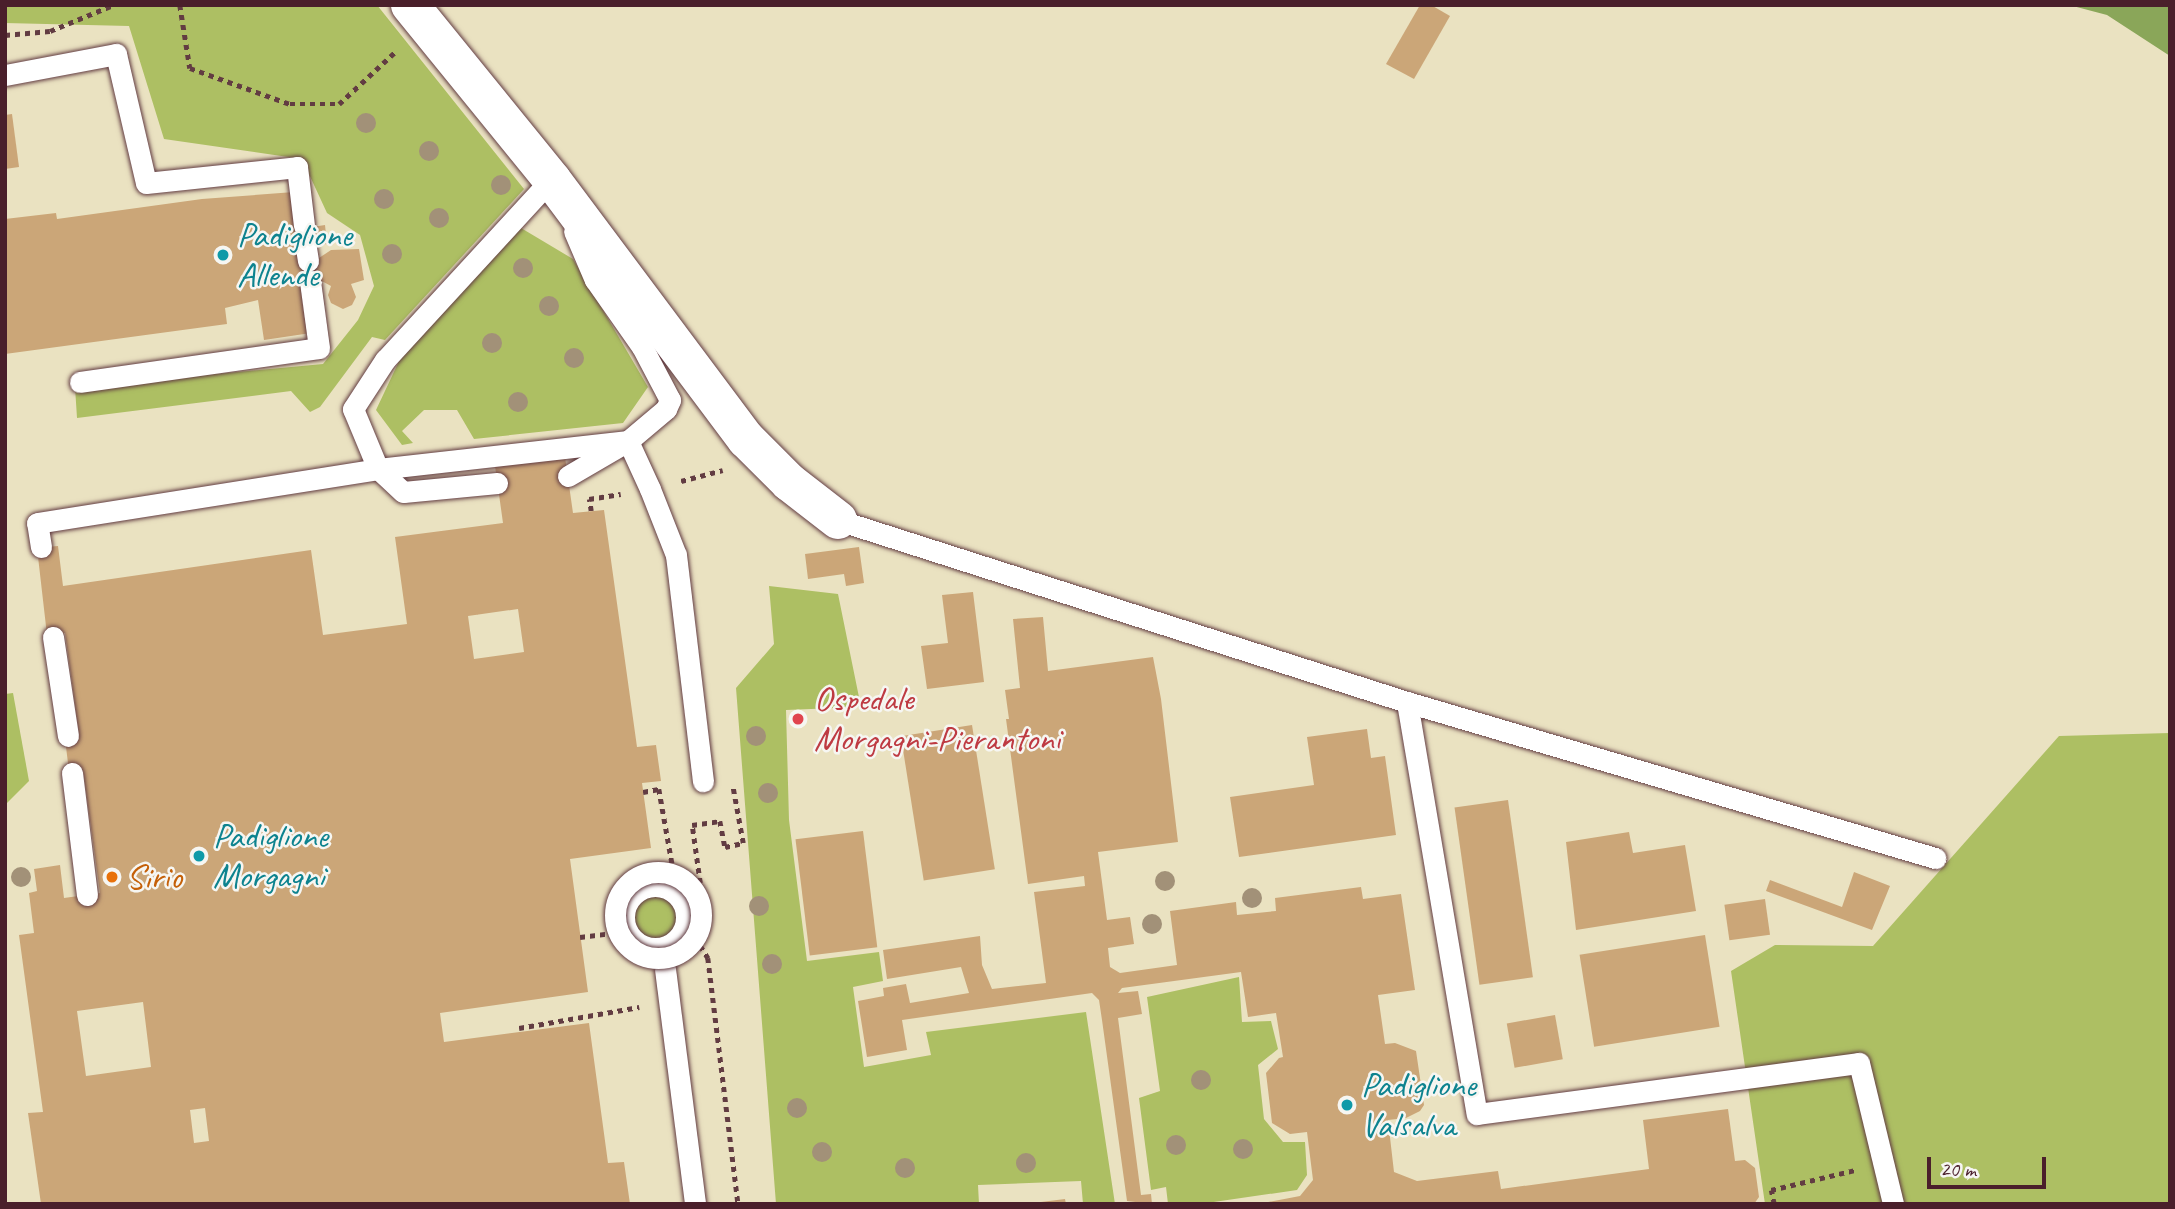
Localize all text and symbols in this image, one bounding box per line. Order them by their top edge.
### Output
place label: Padiglione Allende [237,214,352,296]
marker: Padiglione Allende [215,247,231,263]
place label: Ospedale Morgagni-Pierantoni [814,678,1060,760]
marker: Ospedale Morgagni-Pierantoni [788,709,808,729]
place label: Padiglione Morgagni [213,815,328,897]
marker: Padiglione Morgagni [191,848,207,864]
place label: Sirio [126,856,182,898]
marker: Sirio [104,869,120,885]
place label: Padiglione Valsalva [1361,1064,1476,1146]
marker: Padiglione Valsalva [1339,1097,1355,1113]
scale bar [1930,1142,2049,1186]
text: 20 m [1940,1156,1976,1182]

